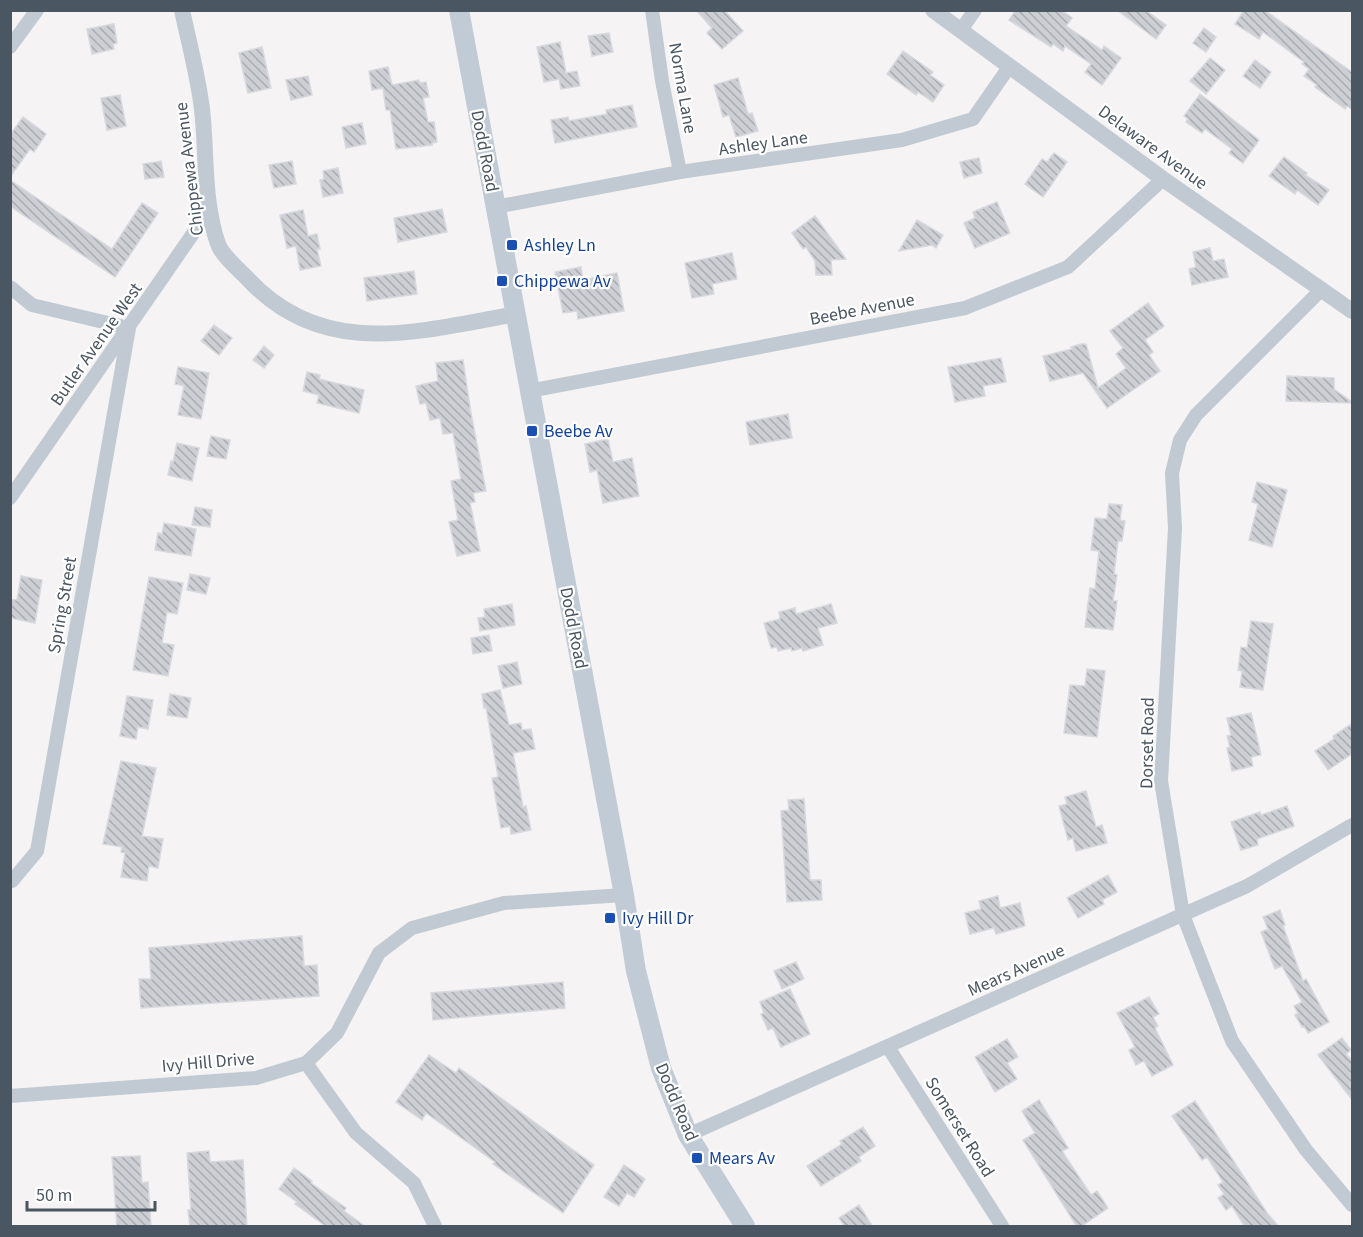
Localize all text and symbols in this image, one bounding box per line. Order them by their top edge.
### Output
street label: Norma Lane [662,41,703,136]
street label: Delaware Avenue [1093,99,1213,196]
street label: Chippewa Avenue [169,101,210,237]
street label: Dodd Road [464,108,505,194]
street label: Ashley Lane [717,125,809,162]
place label: Ashley Ln [524,233,596,258]
marker: Ashley Ln [505,238,519,252]
place label: Chippewa Av [514,269,612,294]
marker: Chippewa Av [495,274,509,288]
street label: Butler Avenue West [45,278,148,411]
street label: Beebe Avenue [807,287,917,332]
place label: Beebe Av [544,419,614,444]
marker: Beebe Av [525,424,539,438]
street label: Spring Street [42,555,83,655]
street label: Dodd Road [553,585,594,671]
street label: Dorset Road [1134,697,1161,789]
place label: Ivy Hill Dr [622,906,694,931]
marker: Ivy Hill Dr [603,911,617,925]
street label: Mears Avenue [964,938,1069,1003]
street label: Ivy Hill Drive [161,1046,256,1079]
street label: Dodd Road [649,1059,704,1145]
street label: Somerset Road [919,1072,1000,1182]
place label: Mears Av [709,1146,776,1171]
marker: Mears Av [690,1151,704,1165]
scale bar [27,1174,154,1212]
text: 50 m [36,1183,72,1208]

